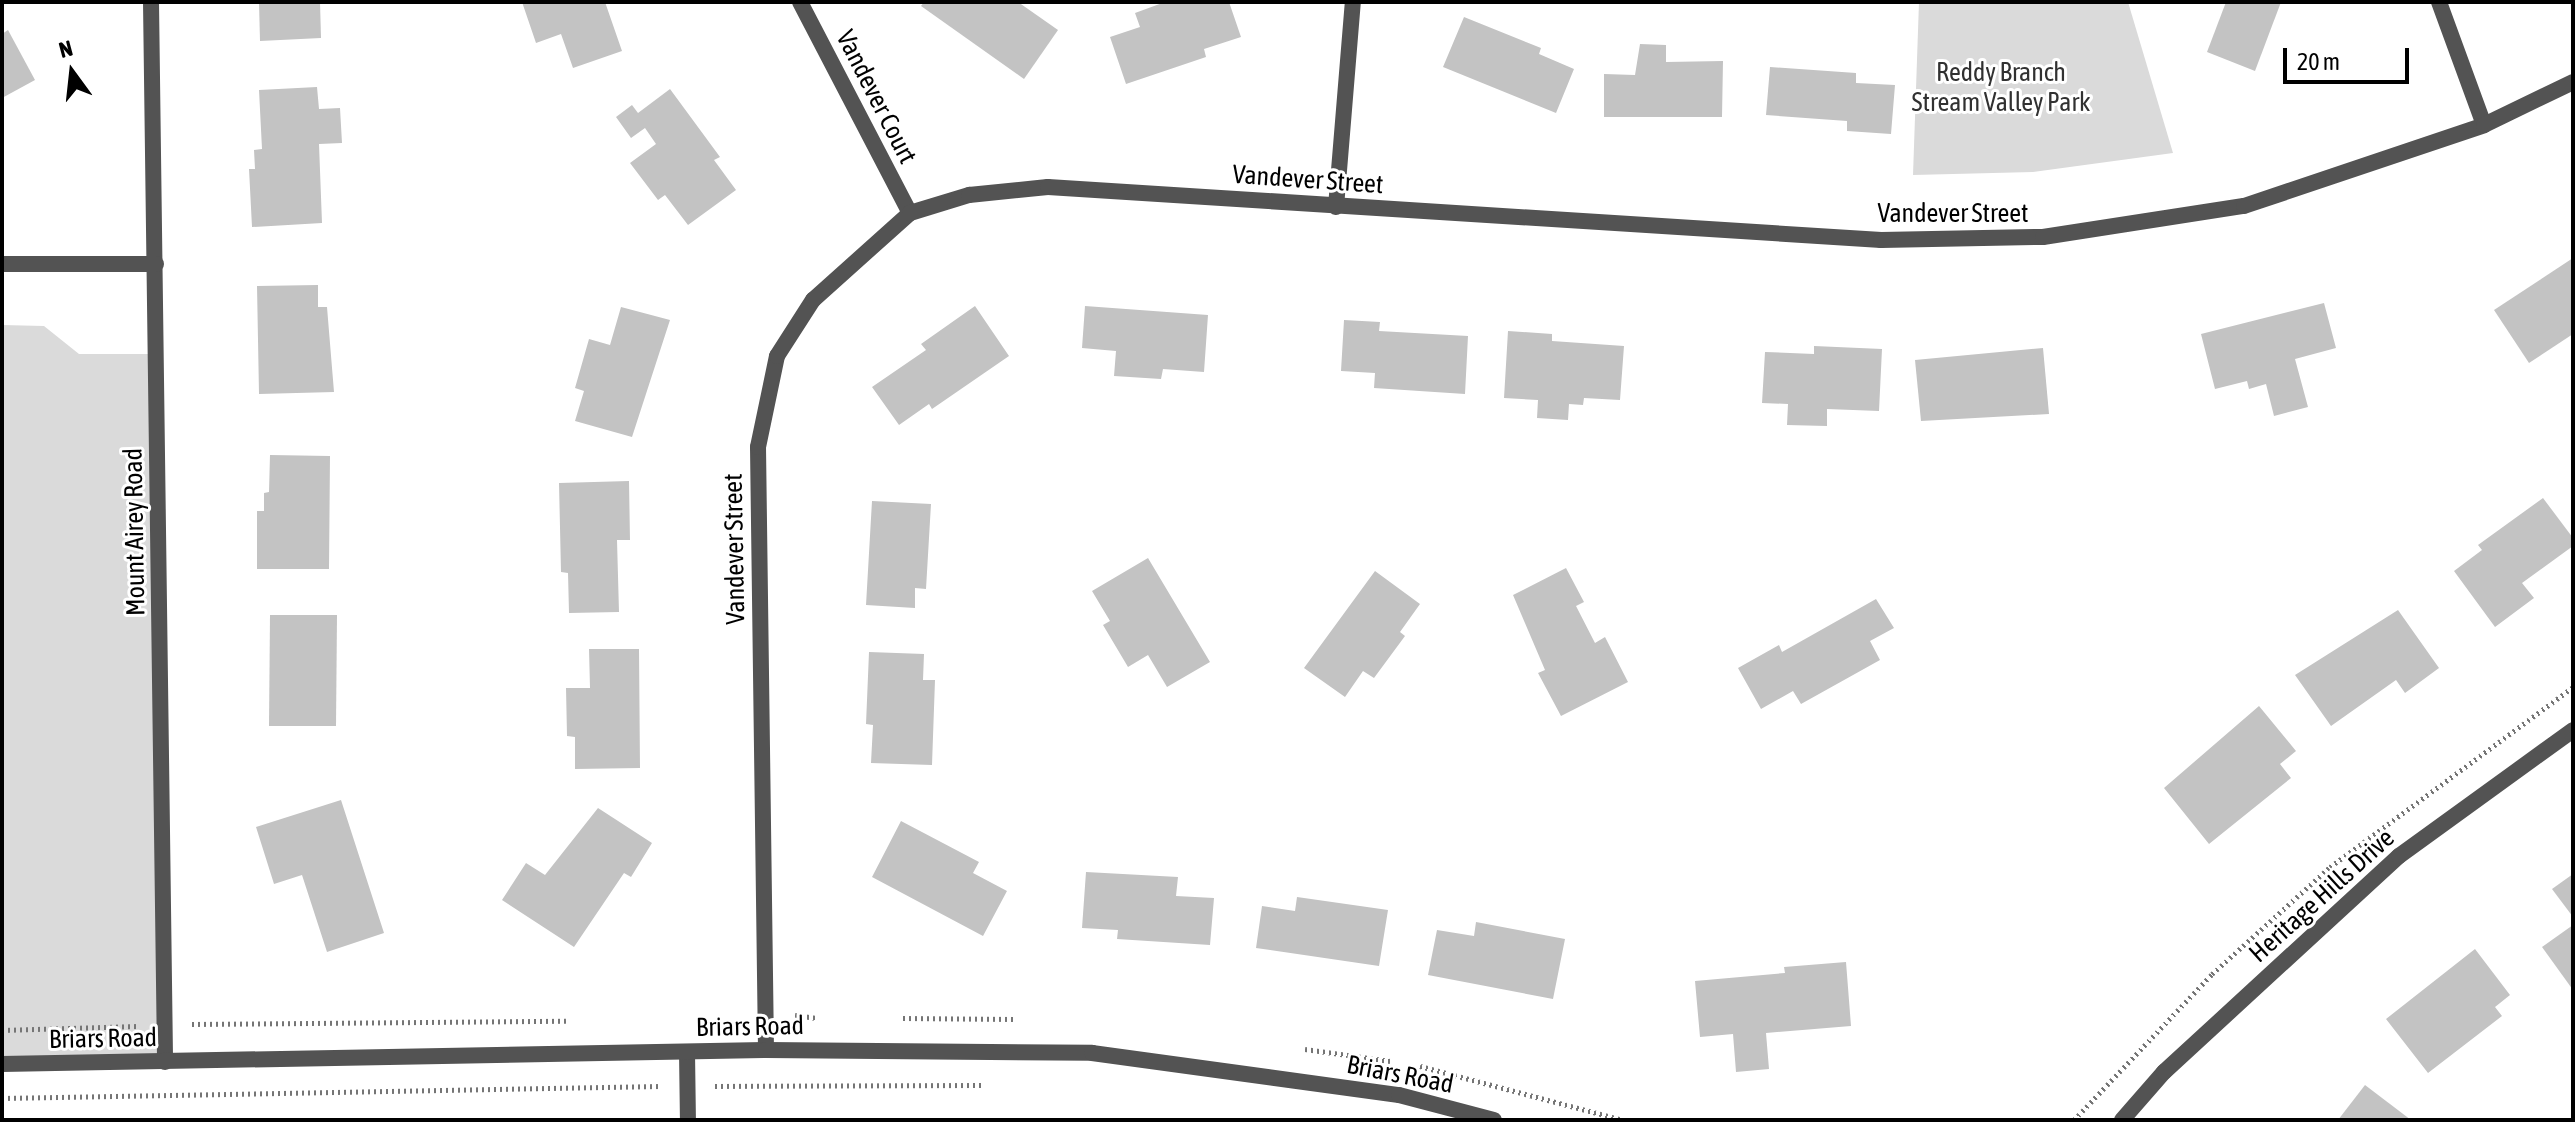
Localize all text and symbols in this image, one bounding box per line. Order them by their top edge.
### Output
street label: Vandever Court [829,25,923,169]
north arrow [32,32,112,112]
scale bar [2287,32,2413,82]
text: N [56,35,75,63]
text: 20 m [2297,48,2340,75]
park label: Reddy Branch Stream Valley Park [1911,57,2091,118]
street label: Vandever Street [1232,159,1384,201]
street label: Vandever Street [1877,198,2029,230]
street label: Mount Airey Road [118,448,152,616]
street label: Vandever Street [718,473,752,625]
street label: Heritage Hills Drive [2243,823,2401,969]
street label: Briars Road [696,1010,804,1044]
street label: Briars Road [49,1022,157,1056]
street label: Briars Road [1344,1049,1456,1101]

